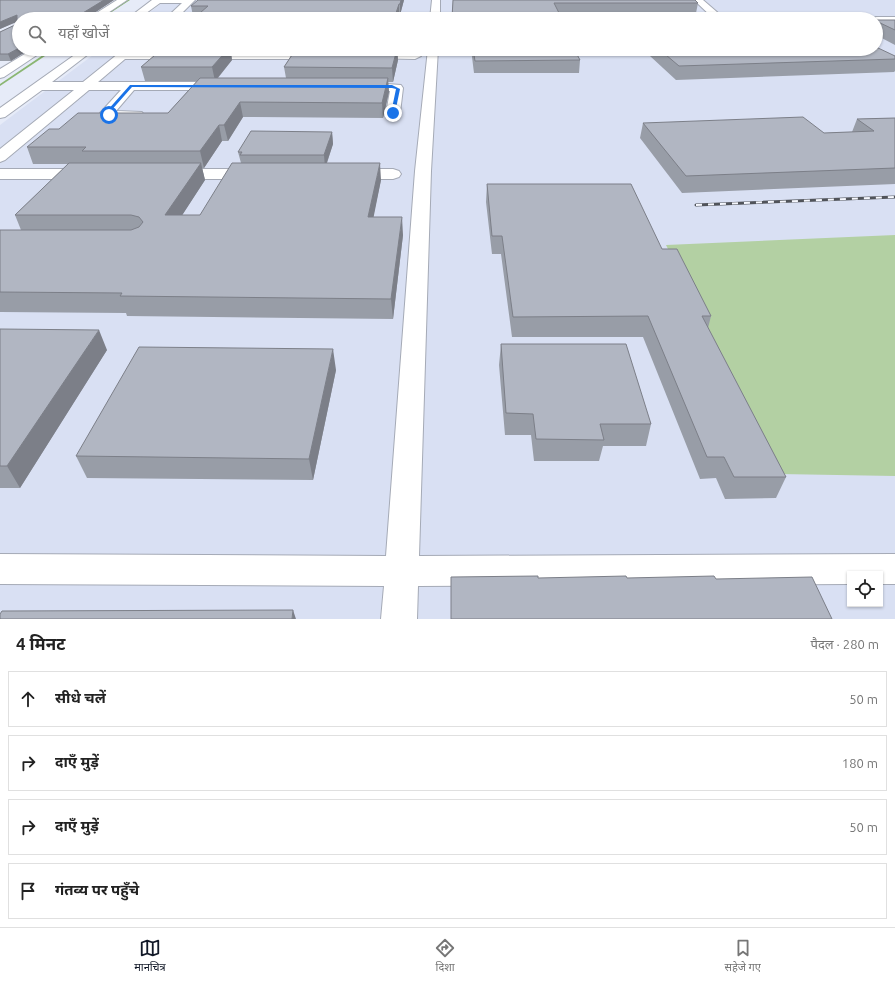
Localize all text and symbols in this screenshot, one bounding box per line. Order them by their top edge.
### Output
search box [12,12,883,56]
icon: search [26,23,48,45]
text: यहाँ खोजें [58,24,109,41]
route end [384,104,402,122]
route start [100,106,118,124]
map controls [847,571,883,607]
button: locate [847,571,883,607]
text: 4 मिनट [16,634,65,653]
text: पैदल · 280 m [811,637,879,651]
icon: ahead [17,688,39,710]
text: सीधे चलें [55,689,106,706]
text: 50 m [849,692,878,706]
icon: right [17,752,39,774]
text: दाएँ मुड़ें [55,753,99,770]
text: 180 m [842,756,878,770]
icon: right [17,816,39,838]
text: दाएँ मुड़ें [55,817,99,834]
text: 50 m [849,820,878,834]
icon: arrive [17,880,39,902]
text: गंतव्य पर पहुँचे [55,881,139,898]
tab: मानचित्र [134,937,166,975]
tab: दिशा [434,937,456,975]
tab: सहेजे गए [725,937,761,975]

